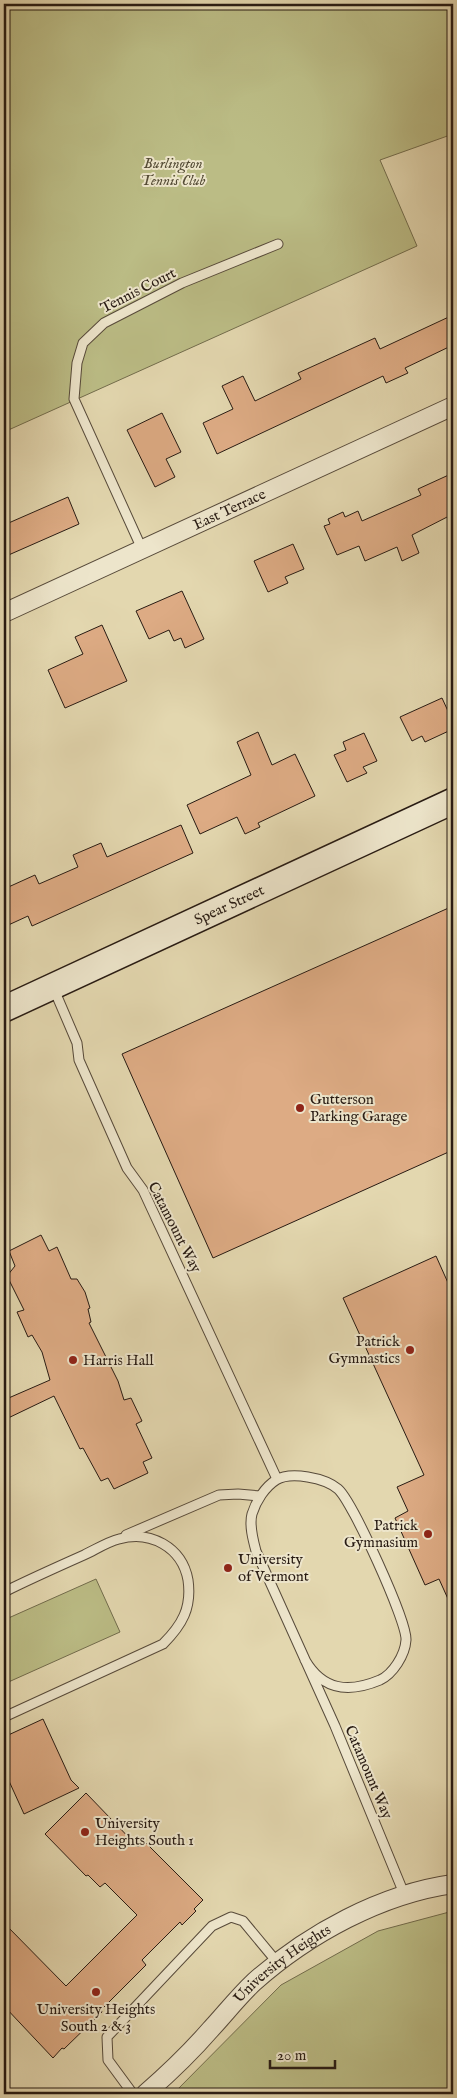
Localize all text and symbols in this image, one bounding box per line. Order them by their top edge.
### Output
park label: Burlington Tennis Club [141,154,206,190]
street label: Tennis Court [97,263,179,318]
street label: East Terrace [190,485,269,535]
street label: Spear Street [191,881,267,930]
place label: Gutterson Parking Garage [310,1090,407,1126]
marker: Gutterson Parking Garage [294,1102,306,1114]
street label: Catamount Way [143,1179,206,1276]
place label: Patrick Gymnastics [329,1332,401,1368]
marker: Patrick Gymnastics [404,1344,416,1356]
place label: Harris Hall [83,1351,154,1370]
marker: Harris Hall [67,1354,79,1366]
place label: Patrick Gymnasium [344,1516,419,1552]
marker: Patrick Gymnasium [422,1528,434,1540]
place label: University of Vermont [238,1550,309,1586]
marker: University of Vermont [222,1562,234,1574]
street label: Catamount Way [340,1723,397,1822]
place label: University Heights South 1 [95,1814,194,1850]
marker: University Heights South 1 [79,1826,91,1838]
street label: University Heights [230,1920,334,2007]
marker: University Heights South 2 & 3 [90,1986,102,1998]
place label: University Heights South 2 & 3 [37,2000,155,2036]
scale bar [270,2038,334,2070]
text: 20 m [277,2046,307,2065]

